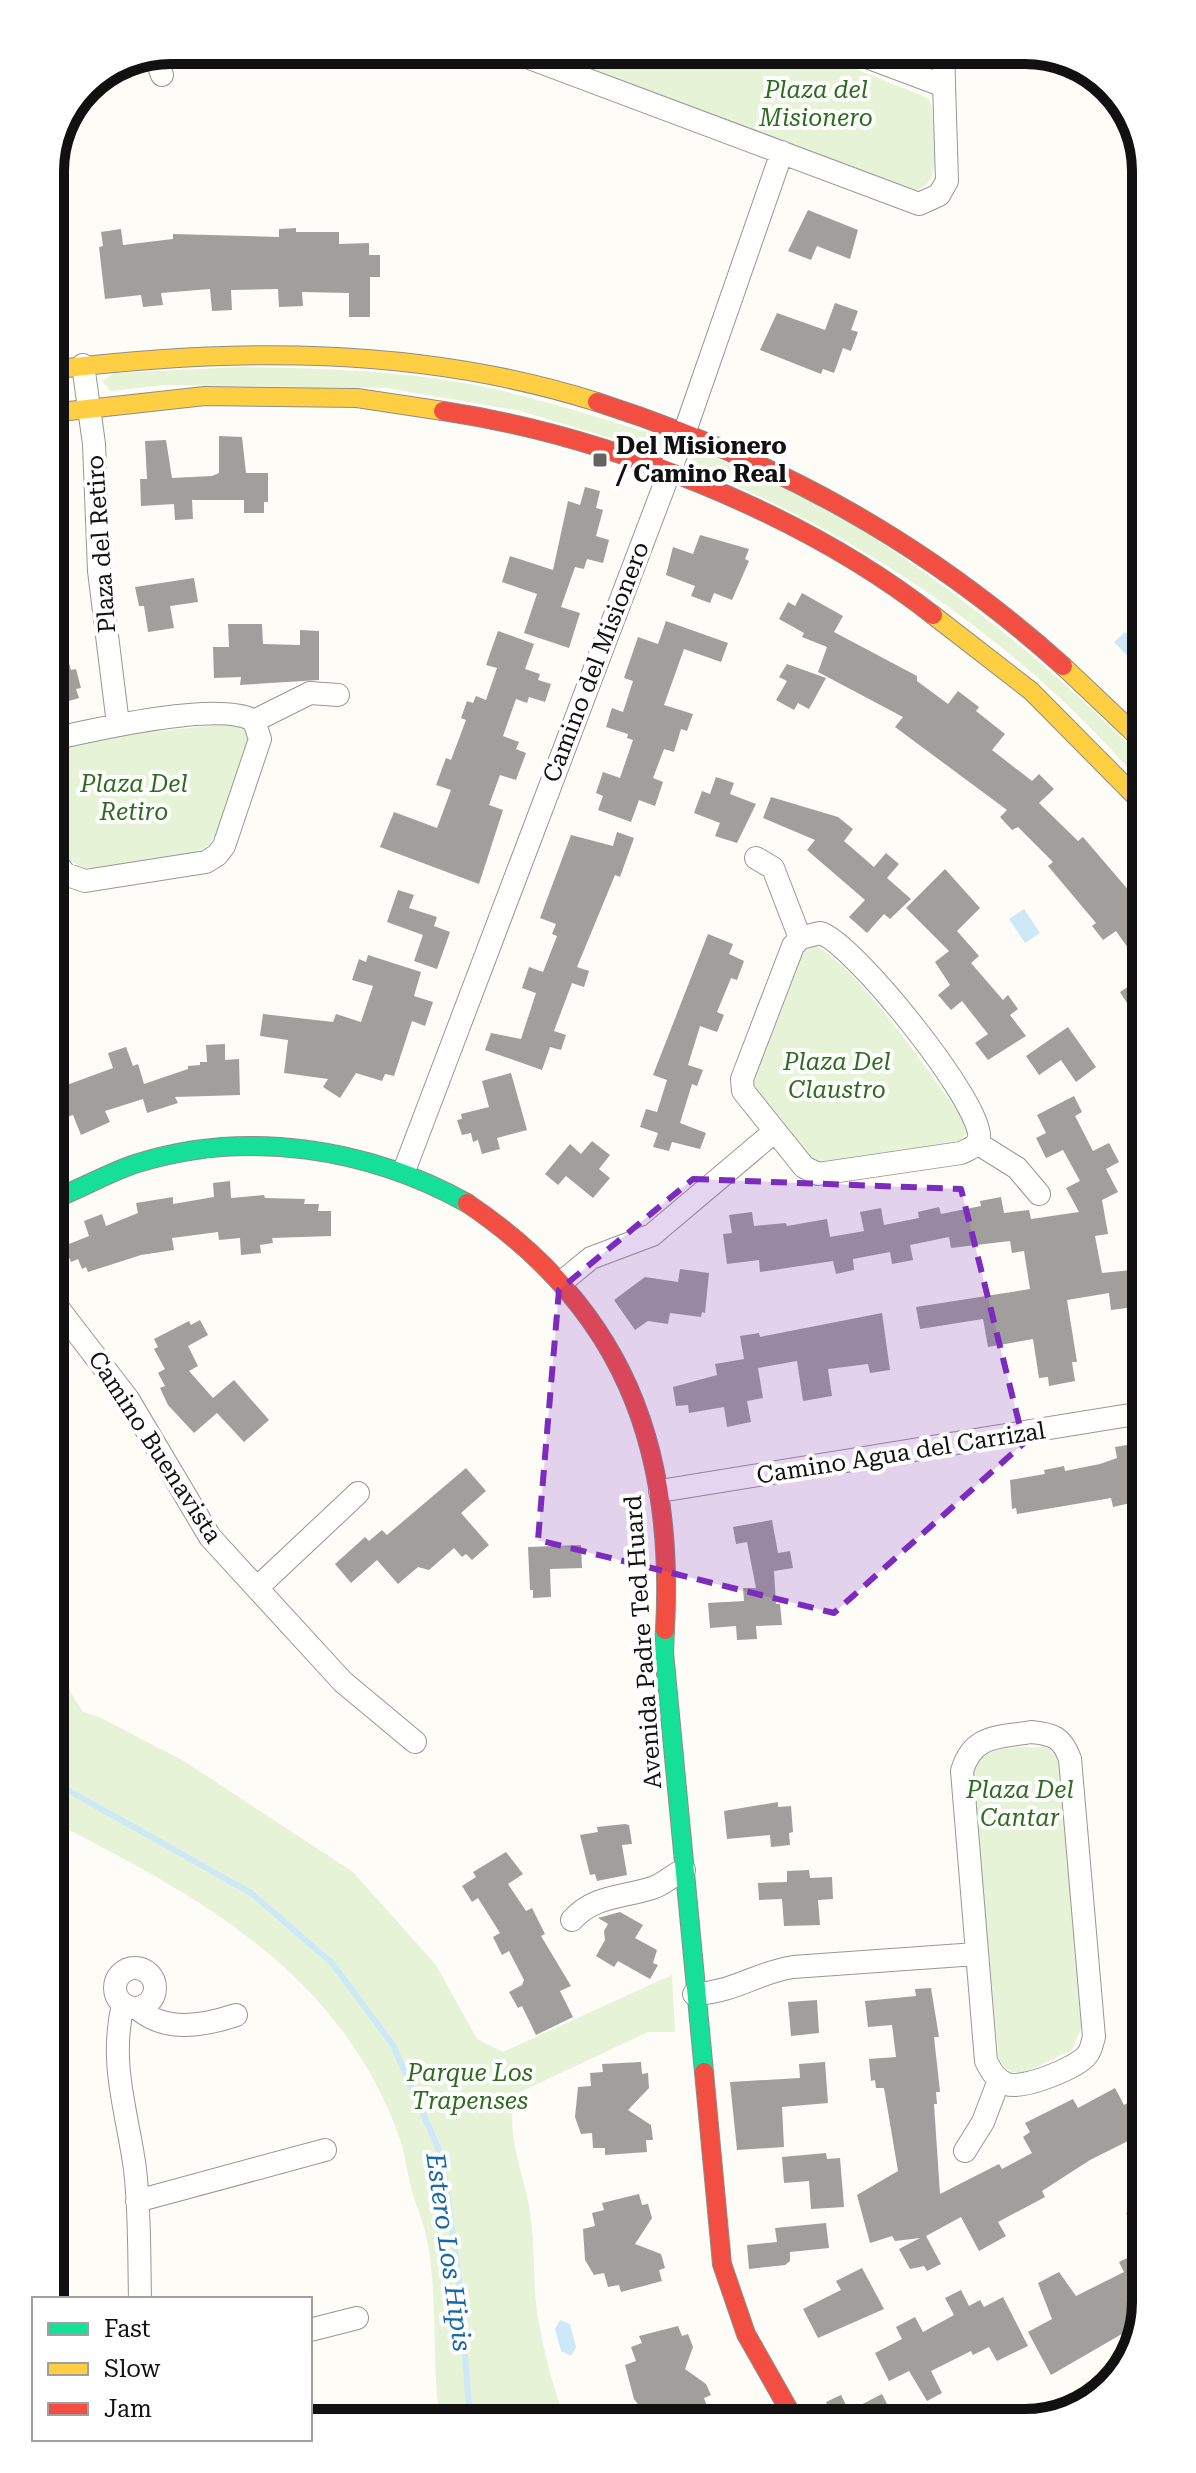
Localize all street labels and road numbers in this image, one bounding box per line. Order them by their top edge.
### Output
street label: Plaza del Retiro [81,454,121,634]
street label: Camino del Misionero [537,538,655,786]
street label: Camino Buenavista [83,1346,227,1548]
street label: Camino Agua del Carrizal [755,1416,1047,1490]
street label: Avenida Padre Ted Huard [619,1494,667,1790]

